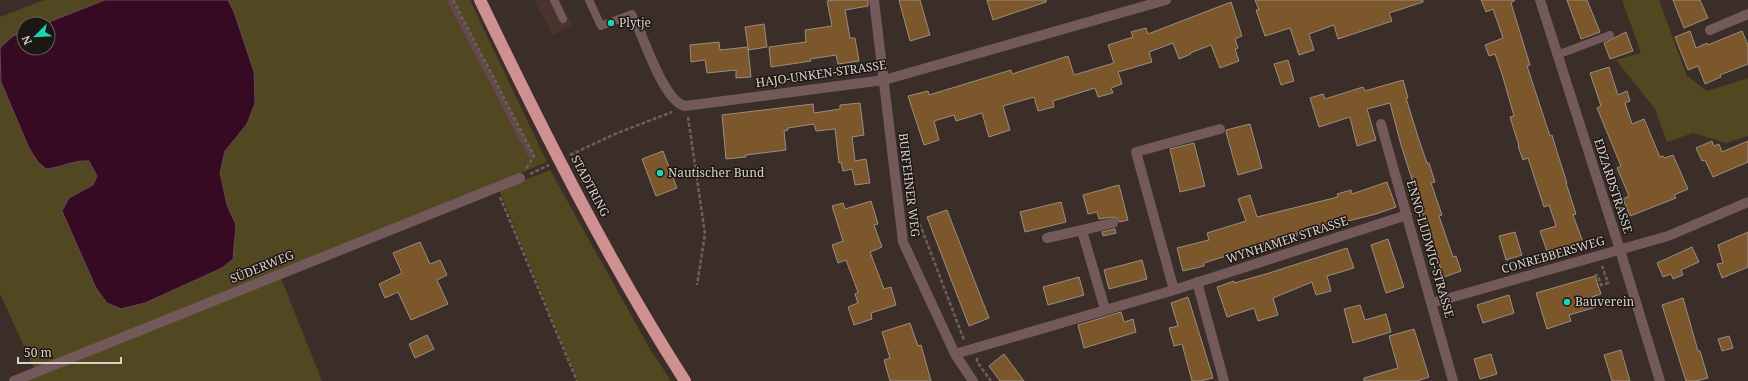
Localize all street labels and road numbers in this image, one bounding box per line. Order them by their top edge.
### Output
street label: HAJO-UNKEN-STRASSE [754,56,887,91]
street label: BURFEHNER WEG [895,132,924,238]
street label: EDZARDSTRASSE [1590,136,1637,235]
street label: STADTRING [567,152,614,220]
street label: ENNO-LUDWIG-STRASSE [1403,178,1458,320]
street label: WYNHAMER STRASSE [1224,212,1350,267]
street label: CONREBBERSWEG [1499,232,1607,277]
street label: SÜDERWEG [227,246,297,287]

